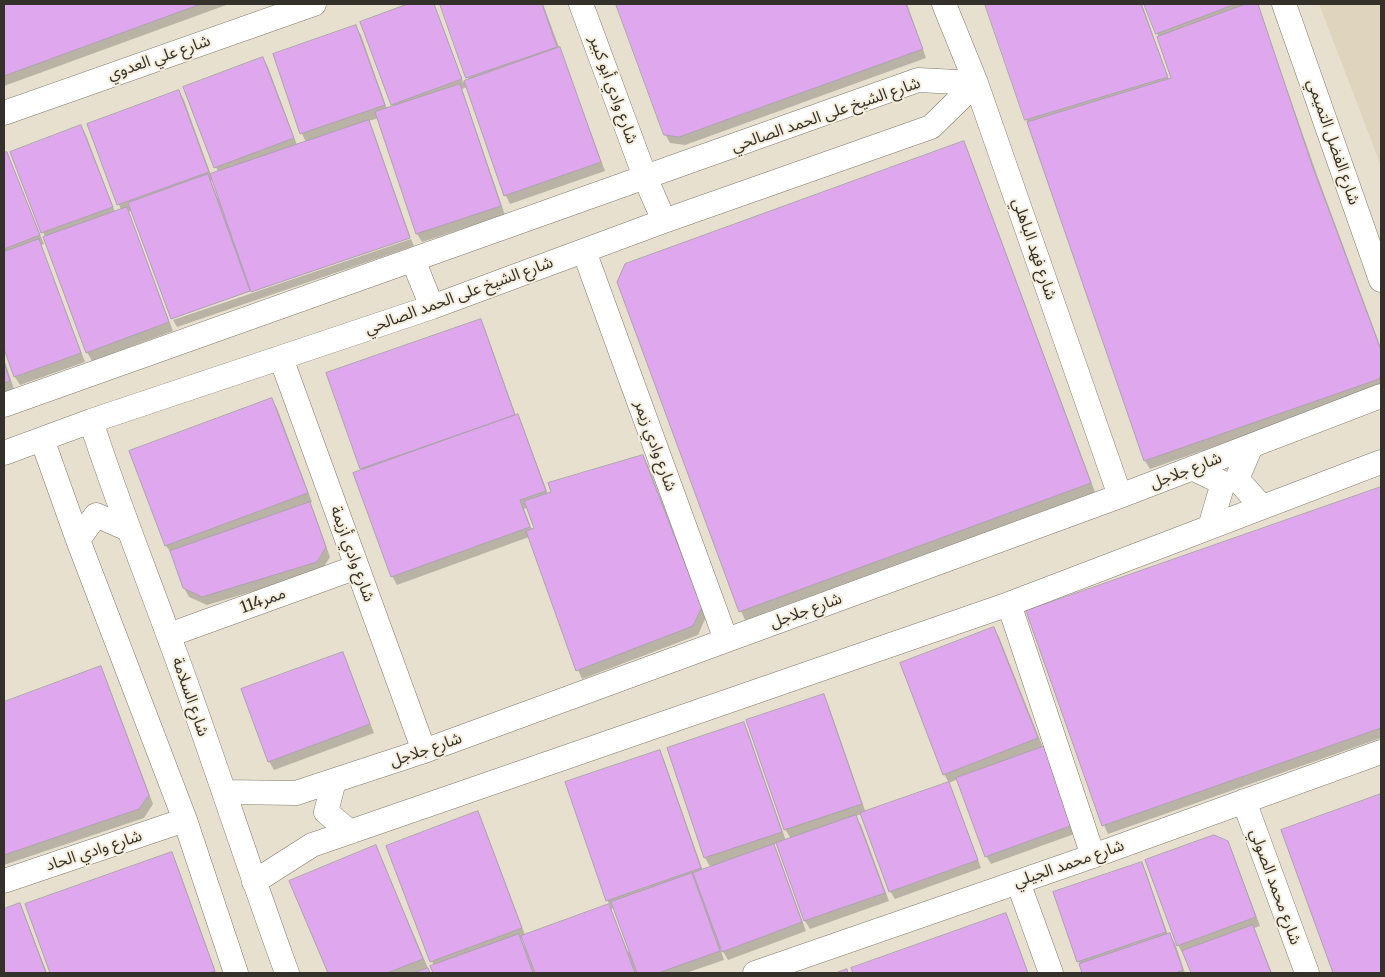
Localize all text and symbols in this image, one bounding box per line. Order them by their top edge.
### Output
street label: شارع علي العدوي [105,31,213,85]
street label: شارع وادي أبو كبير [585,33,641,147]
street label: شارع الشيخ على الحمد الصالحي [729,74,923,156]
street label: شارع الفضل التميمي [1302,77,1364,207]
street label: شارع فهد الباهلي [1008,196,1060,302]
street label: شارع الشيخ على الحمد الصالحي [362,253,556,339]
street label: شارع وادي زيمر [630,398,680,494]
street label: شارع جلاجل [1148,449,1224,493]
street label: شارع وادي أزيمة [326,504,378,604]
street label: ممر114 [238,584,288,618]
street label: شارع جلاجل [767,589,845,633]
street label: شارع السلامة [168,655,212,739]
street label: شارع جلاجل [387,729,465,771]
street label: شارع وادي الحاد [43,826,145,876]
street label: شارع محمد الصولي [1245,827,1305,947]
street label: شارع محمد الجيلي [1011,836,1127,892]

